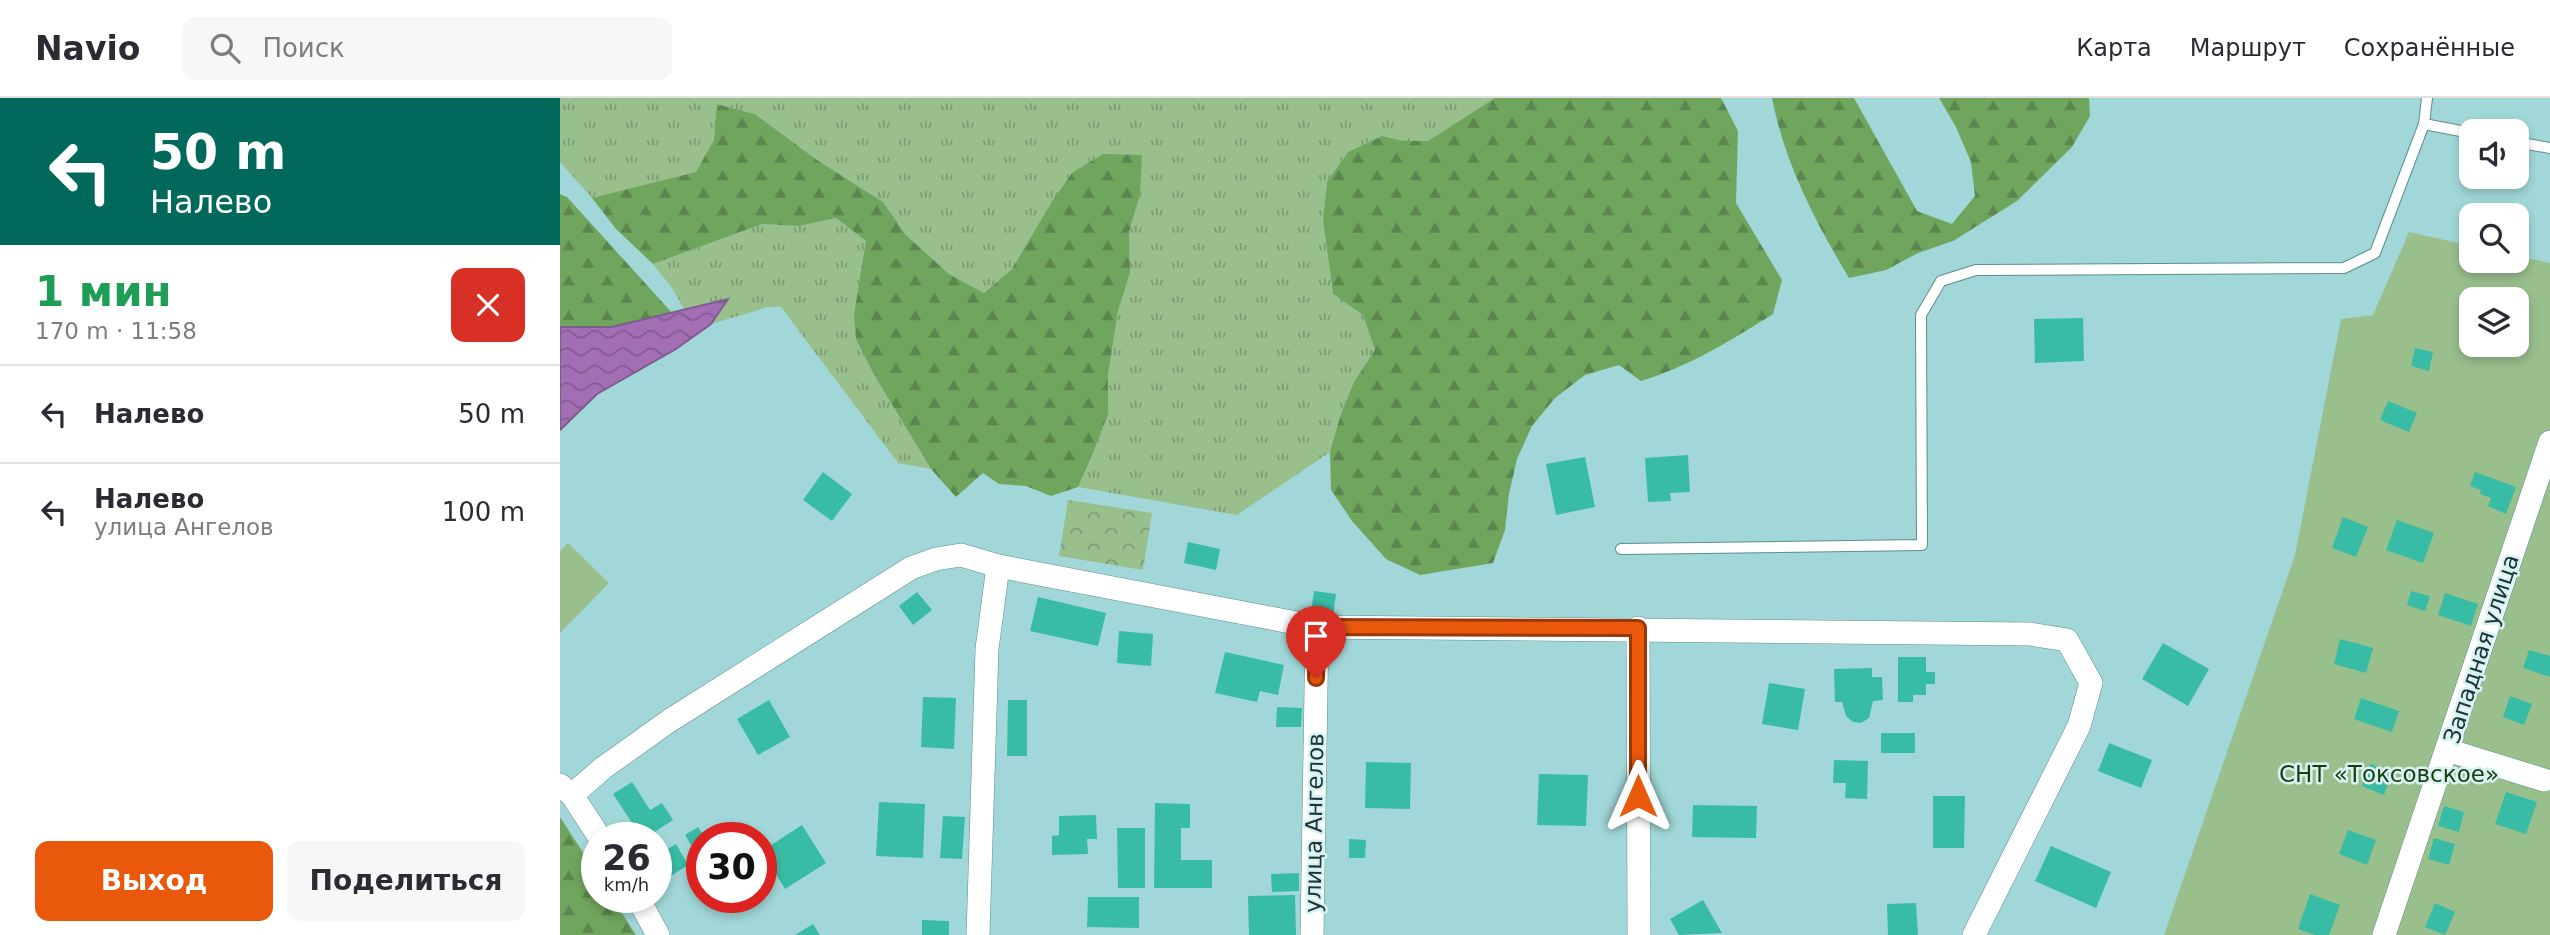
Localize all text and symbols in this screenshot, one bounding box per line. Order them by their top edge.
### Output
search box [182,17,672,80]
text: Navio [35,29,140,68]
icon: search [206,29,244,67]
text: Поиск [262,33,345,63]
text: Карта [2076,34,2152,62]
text: Маршрут [2190,34,2306,62]
text: Сохранённые [2344,34,2515,62]
map controls [2459,119,2529,357]
button: sound [2459,119,2529,189]
text: 50 m [150,124,286,181]
icon: left [35,126,126,217]
text: Налево [150,183,272,221]
button: search [2459,203,2529,273]
text: 1 мин [35,267,172,316]
button: close [451,268,525,342]
button: layers [2459,287,2529,357]
text: 170 m · 11:58 [35,318,197,344]
icon: left [35,395,73,433]
text: Налево [94,399,204,429]
text: 50 m [458,399,525,429]
text: Налево [94,484,204,514]
icon: left [35,493,73,531]
text: 100 m [442,497,525,527]
text: улица Ангелов [94,514,274,540]
street label: Западная улица [2438,551,2524,747]
pin [1286,606,1346,678]
icon: arrive [1297,617,1335,655]
street label: улица Ангелов [1299,733,1329,913]
position arrow [1601,759,1675,833]
park label: СНТ «Токсовское» [2279,761,2499,787]
speed limit sign: 30 [686,822,777,913]
text: 26 [602,838,651,878]
button: Выход [35,841,273,921]
button: Поделиться [287,841,525,921]
text: km/h [604,874,649,895]

